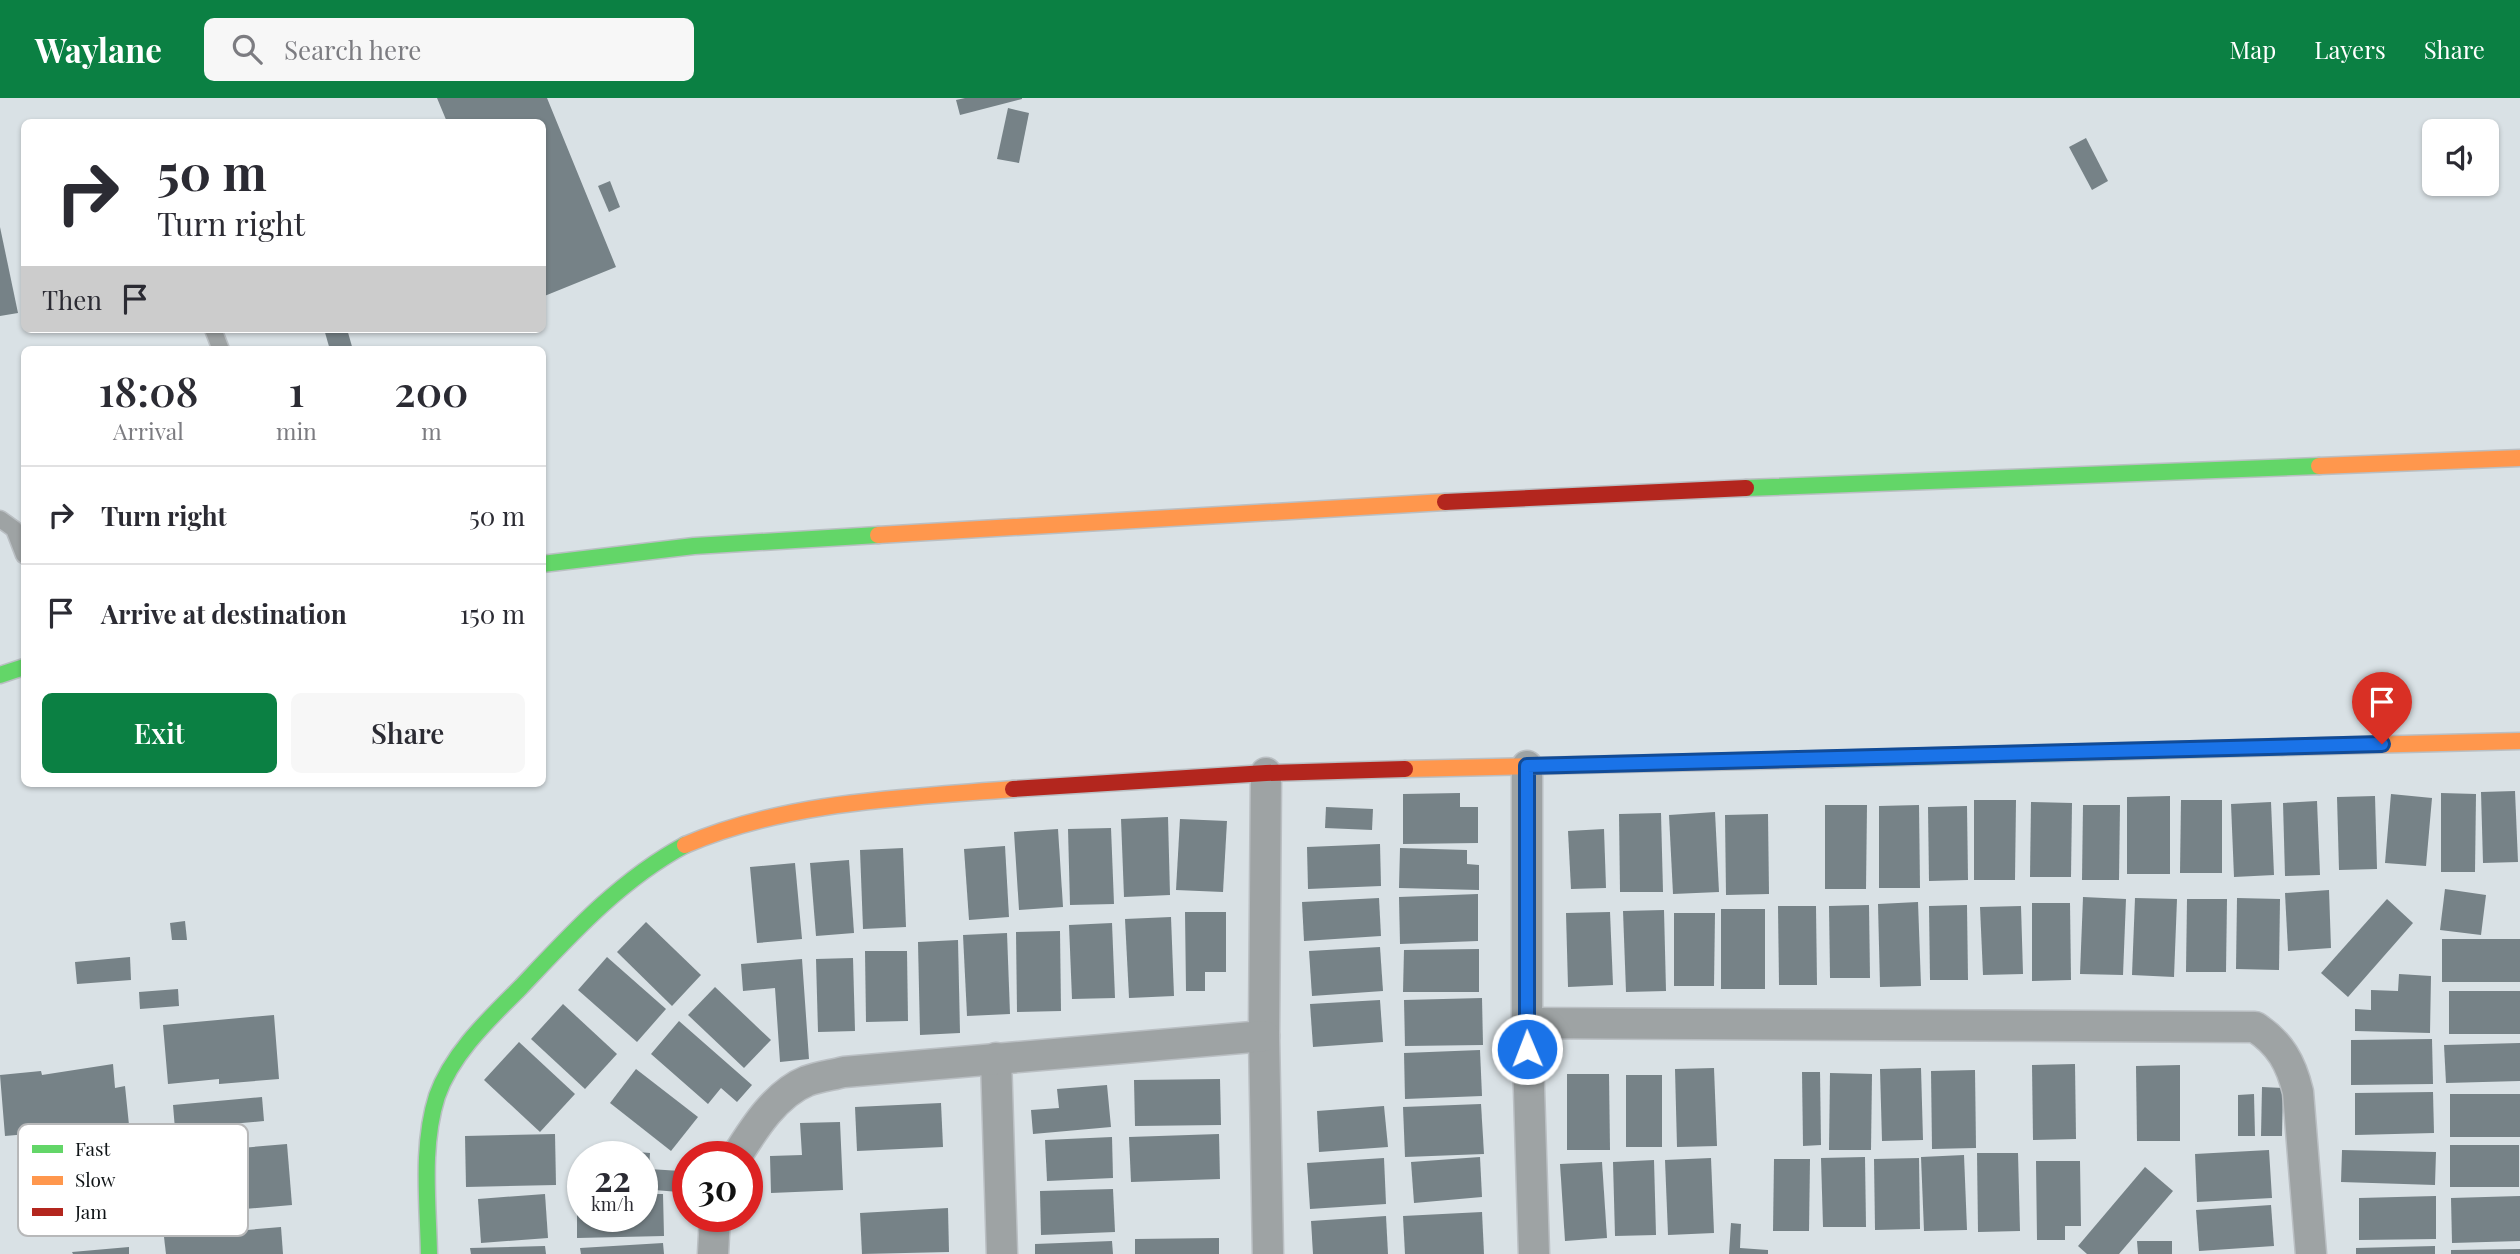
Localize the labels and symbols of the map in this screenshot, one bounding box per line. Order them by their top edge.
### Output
pin [2352,672,2412,744]
position arrow [1490,1012,1564,1086]
legend [18,1124,248,1236]
text: Fast [75,1135,111,1161]
speed limit sign: 30 [672,1141,763,1232]
text: Slow [75,1166,116,1192]
text: Jam [74,1198,107,1224]

